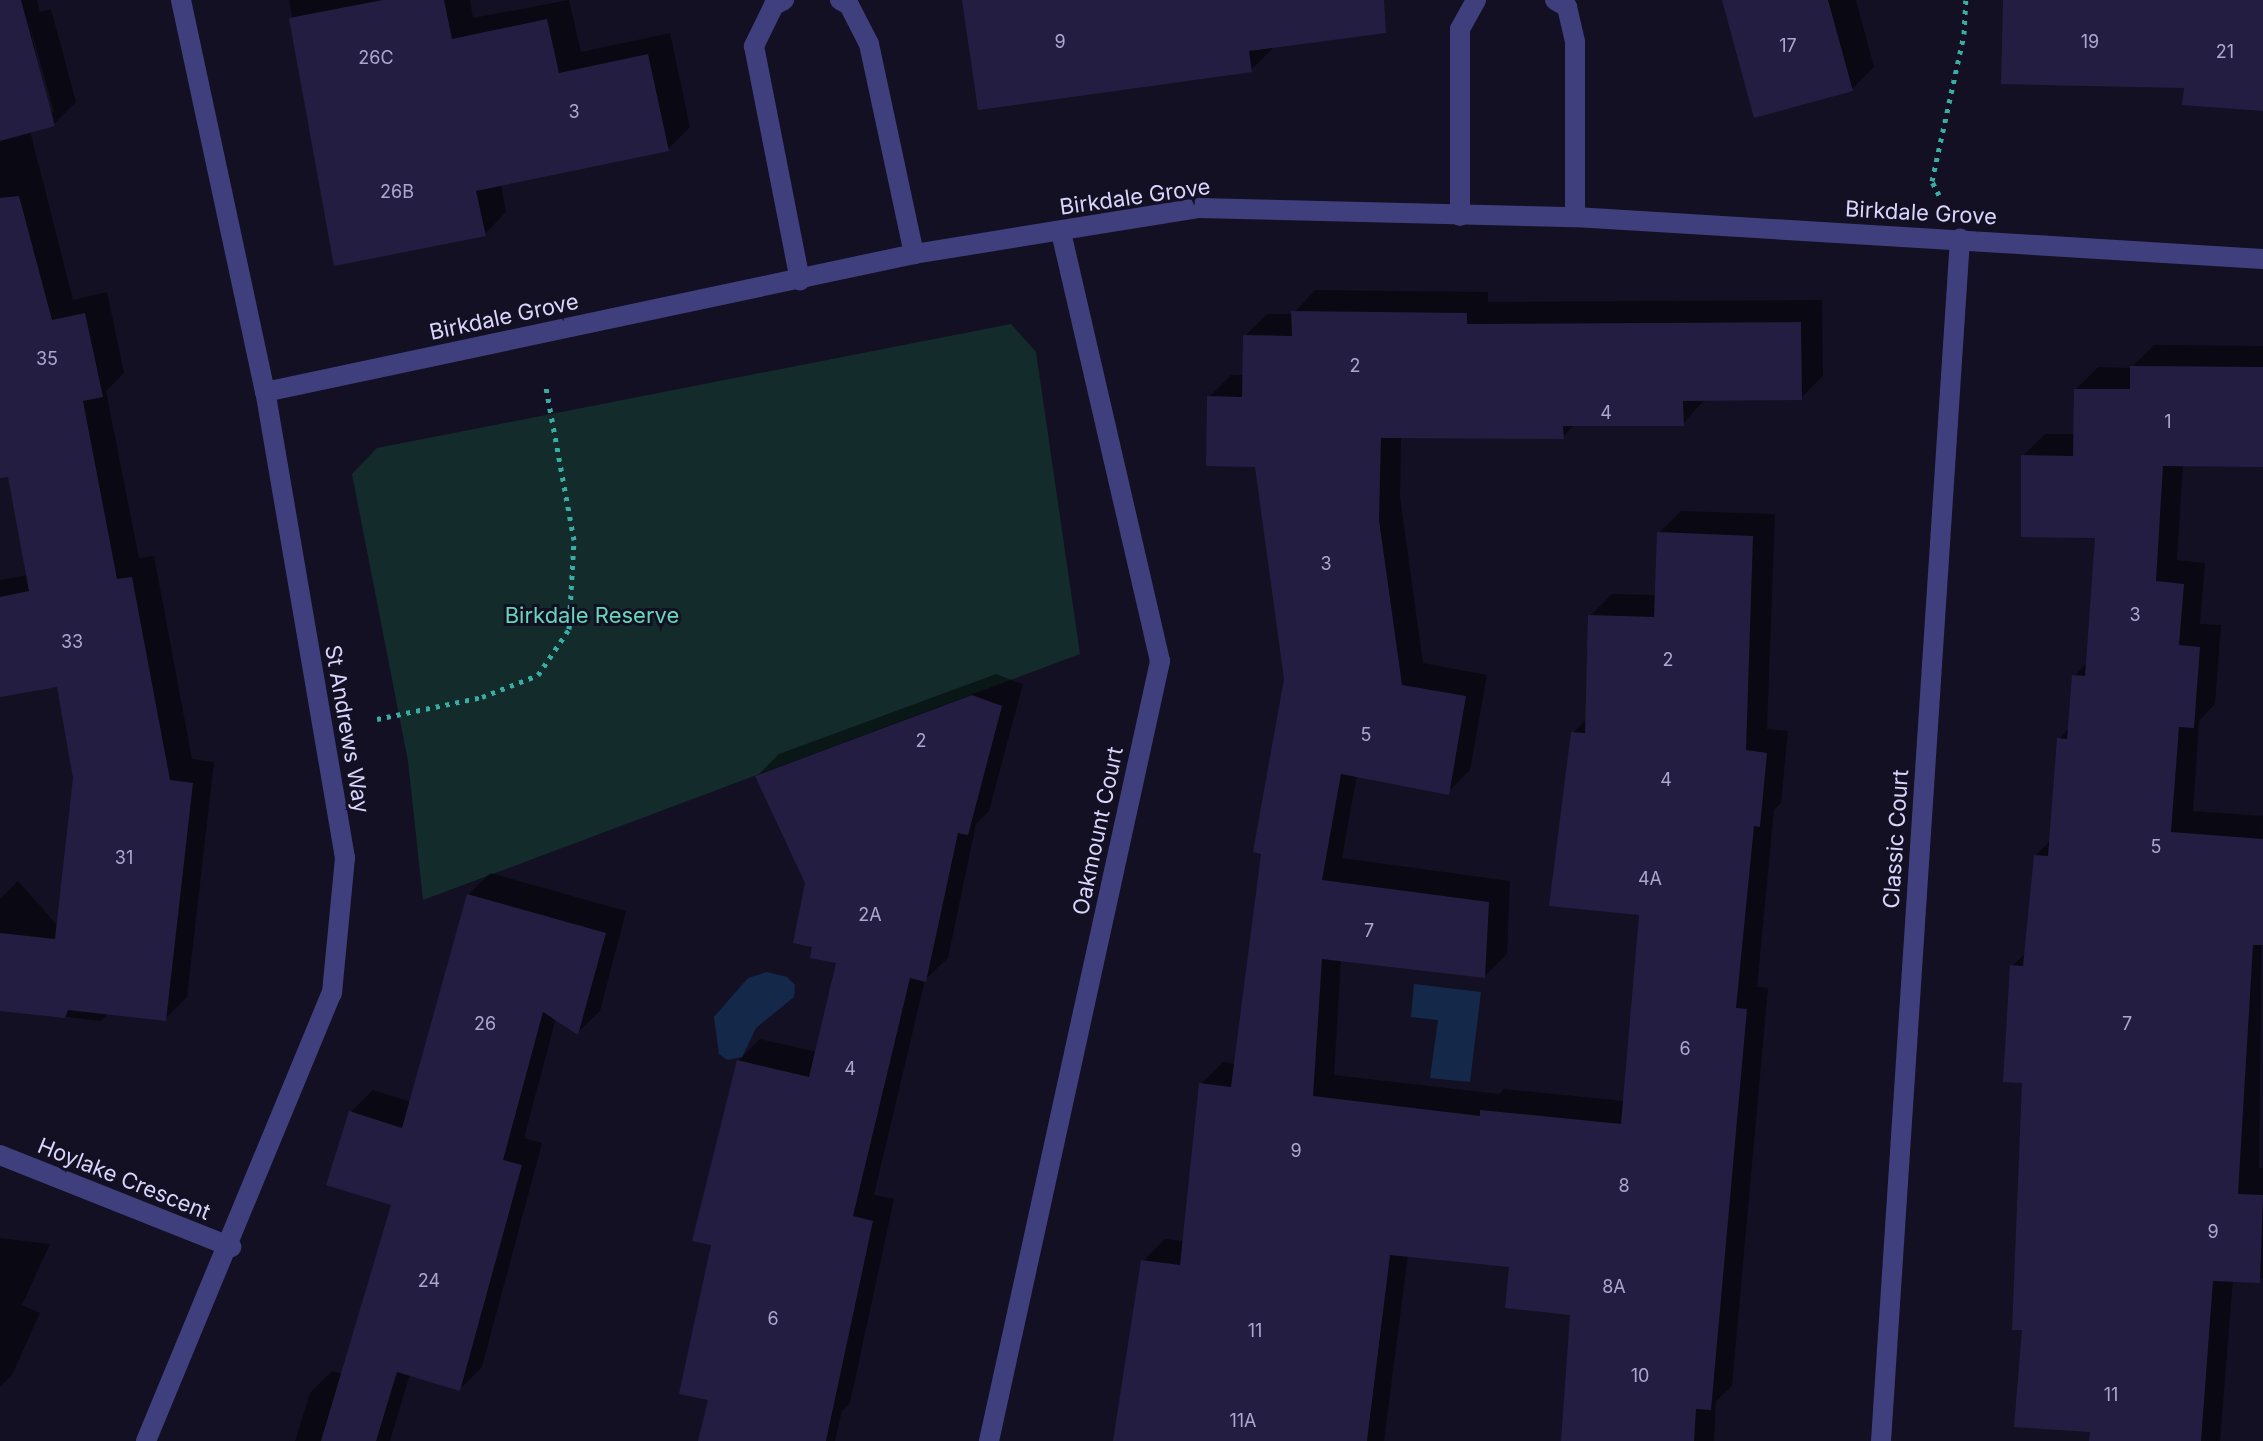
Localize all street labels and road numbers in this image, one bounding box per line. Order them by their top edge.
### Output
street label: Birkdale Grove [1058,173,1212,221]
street label: Birkdale Grove [1844,196,1998,230]
street label: Birkdale Grove [427,288,581,346]
street label: St Andrews Way [319,643,375,815]
street label: Oakmount Court [1067,745,1129,917]
street label: Classic Court [1878,769,1914,909]
street label: Hoylake Crescent [34,1132,214,1226]

